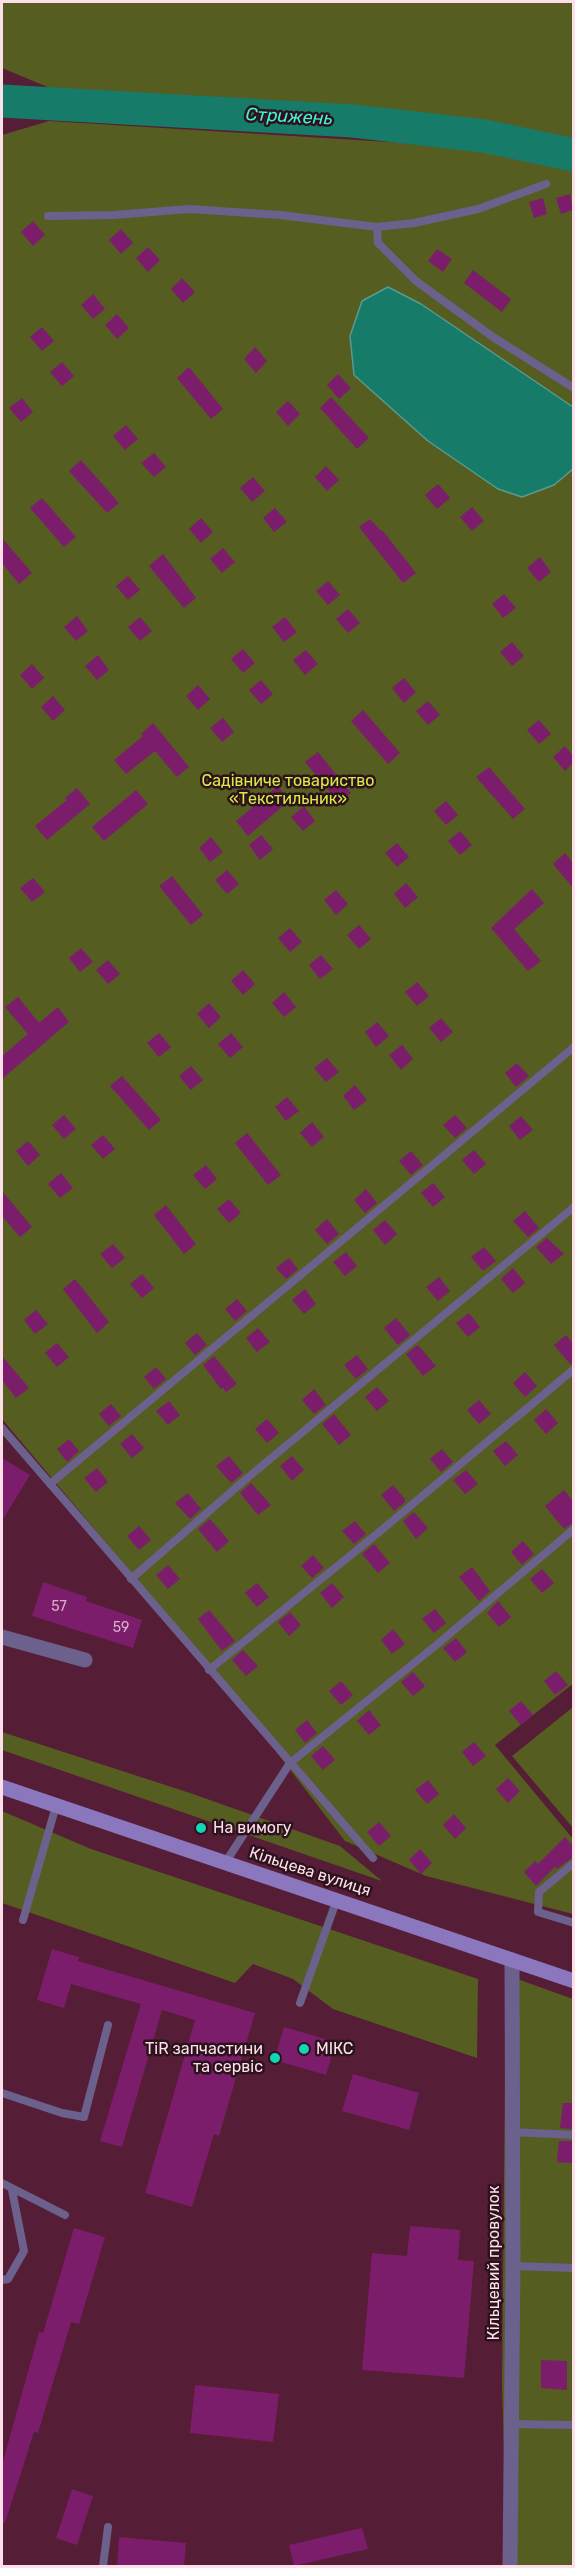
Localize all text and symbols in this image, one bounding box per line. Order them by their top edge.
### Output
water label: Стрижень [245,104,333,130]
park label: Садівниче товариство «Текстильник» [202,771,374,809]
house number: 57 [51,1599,67,1615]
house number: 59 [113,1620,129,1636]
place label: На вимогу [213,1818,292,1838]
marker: На вимогу [194,1821,208,1835]
street label: Кільцева вулиця [247,1843,373,1901]
place label: TiR запчастини та сервіс [145,2039,263,2077]
place label: МІКС [316,2039,353,2059]
marker: МІКС [297,2042,311,2056]
marker: TiR запчастини та сервіс [268,2051,282,2065]
street label: Кільцевий провулок [484,2185,504,2341]

